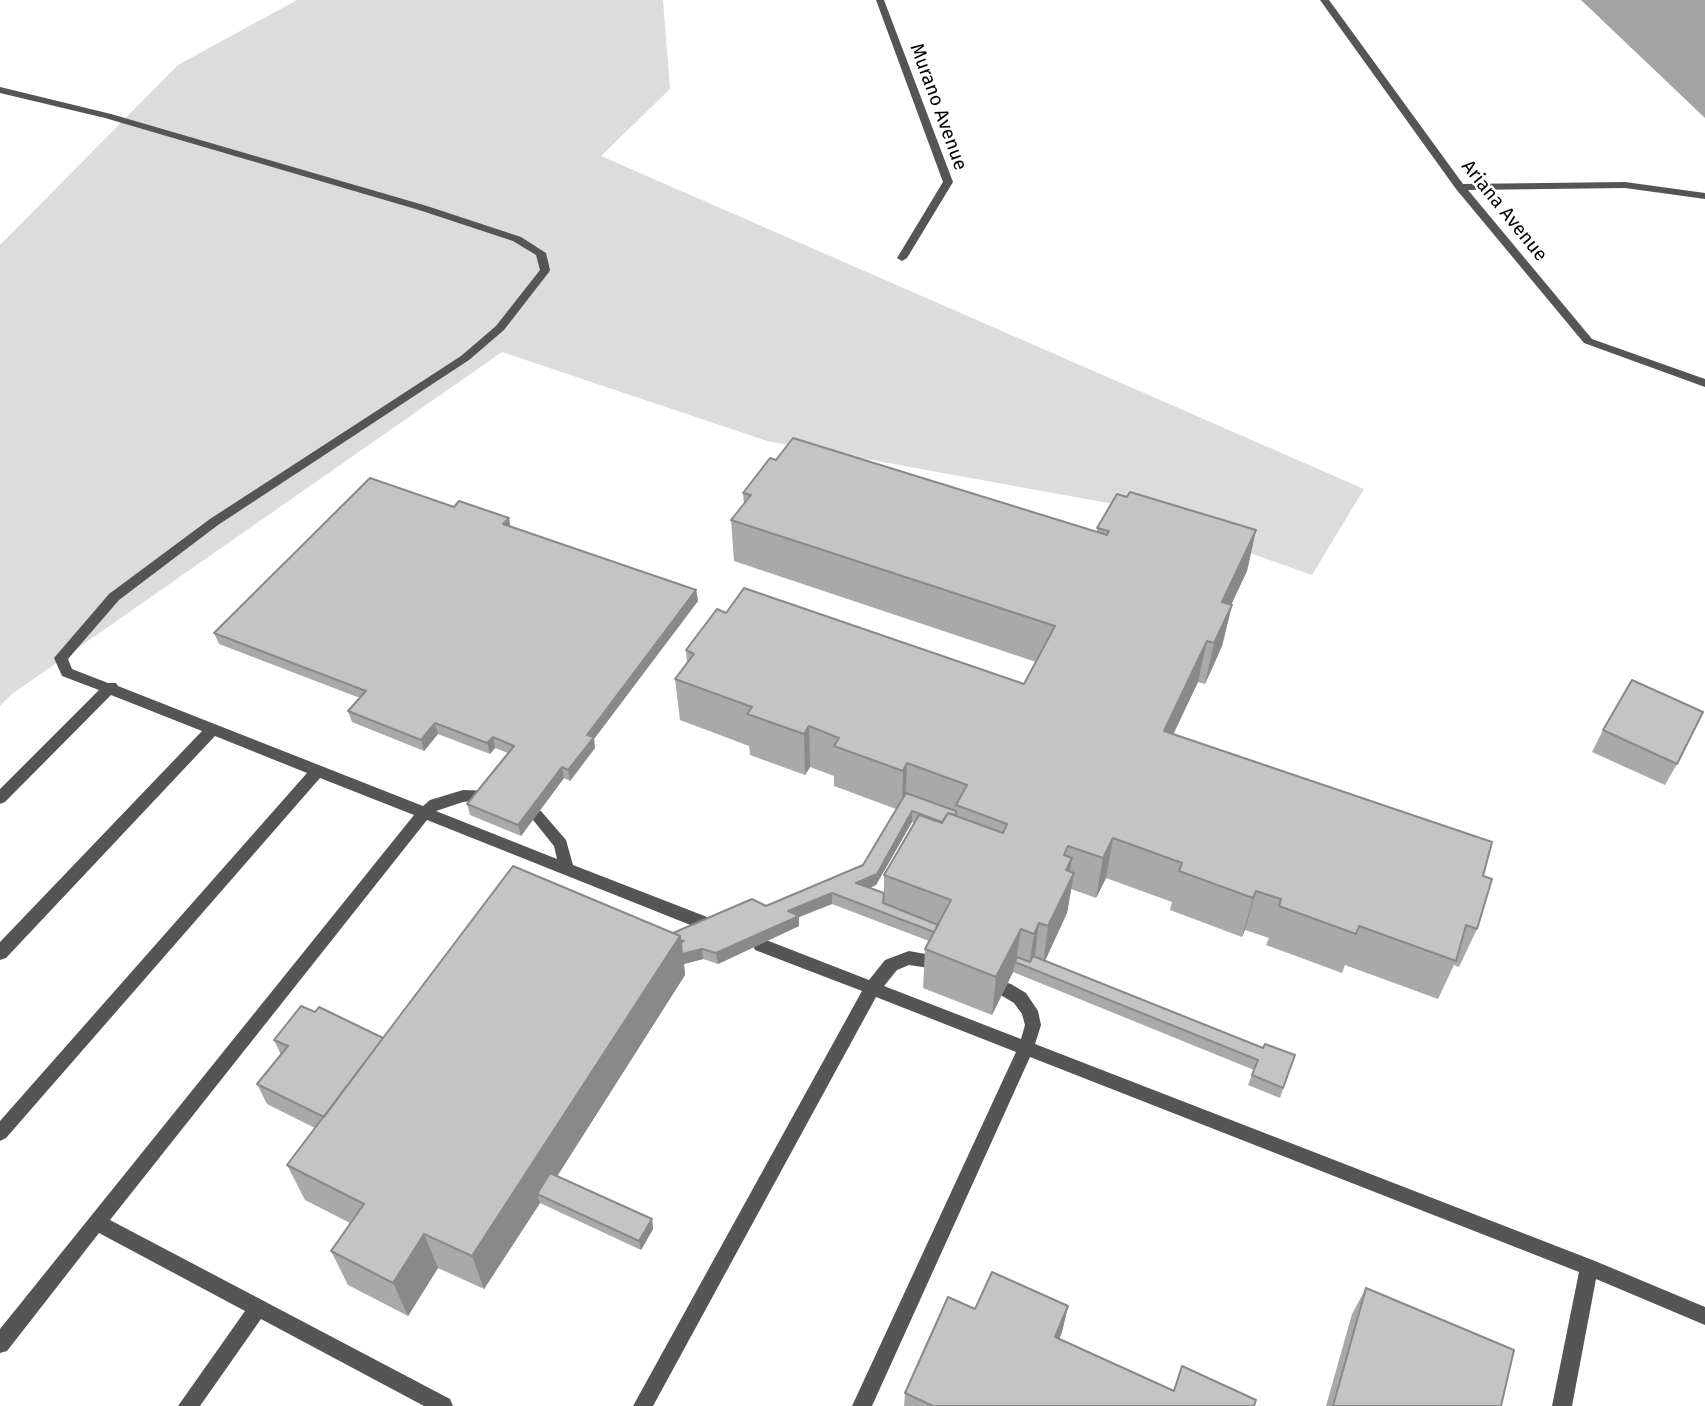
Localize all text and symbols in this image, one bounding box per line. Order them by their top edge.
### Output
street label: Murano Avenue [905,41,971,173]
street label: Ariana Avenue [1456,156,1552,266]

